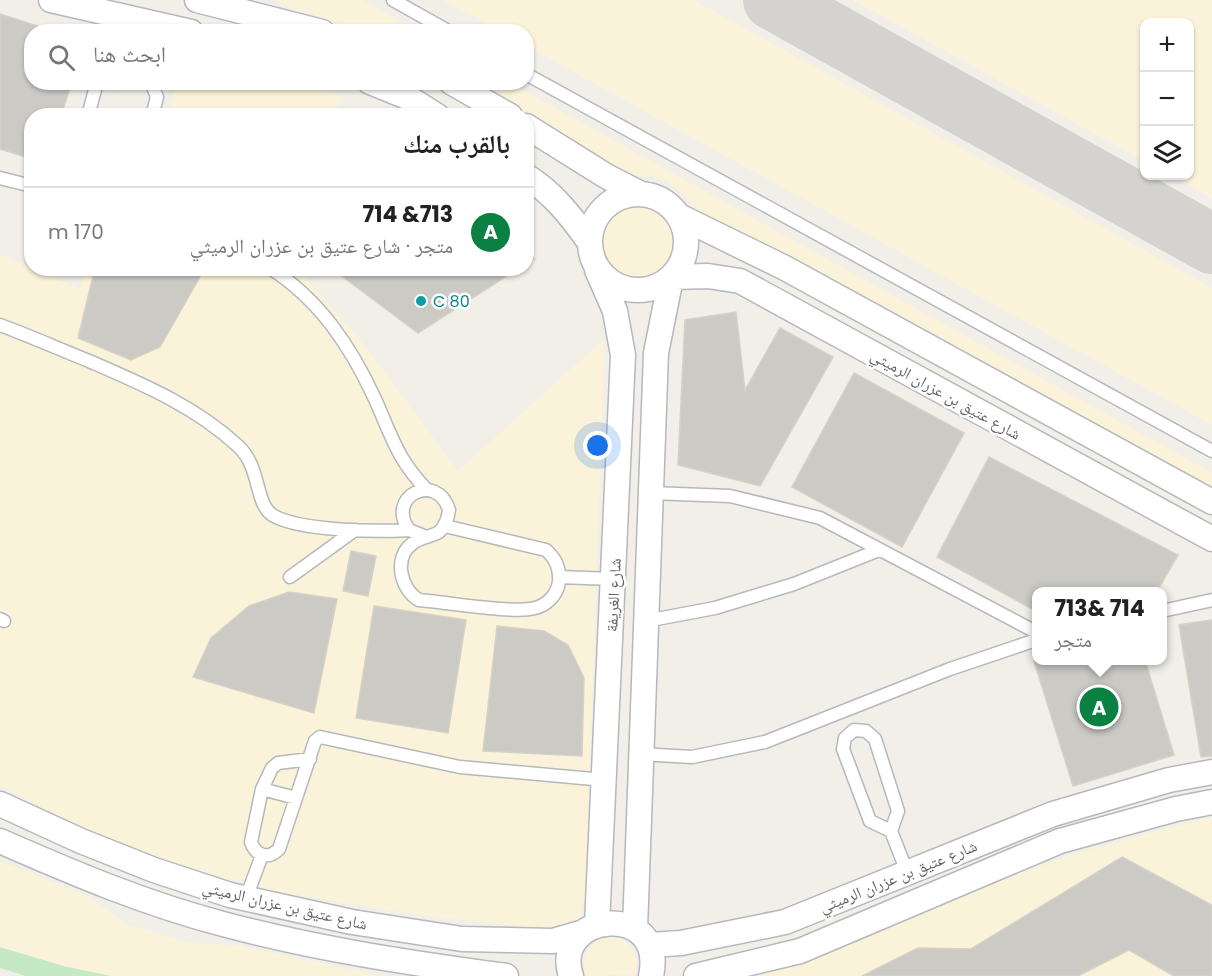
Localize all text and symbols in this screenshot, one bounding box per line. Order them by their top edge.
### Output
map controls [1140,18,1194,180]
button: + [1140,18,1194,72]
search box [24,24,534,90]
text: ابحث هنا [93,39,166,70]
icon: search [45,41,78,74]
button: − [1140,72,1194,126]
text: بالقرب منك [403,126,510,162]
button: layers [1140,126,1194,180]
text: 713& 714 [362,199,453,230]
text: 170 m [48,218,104,246]
text: A [483,218,498,246]
text: متجر · شارع عتيق بن عزران الرميثي [190,232,453,260]
place label: C 80 [433,290,470,313]
marker: C 80 [414,294,428,308]
street label: شارع عتيق بن عزران الرميثي [866,344,1025,446]
your location [583,431,612,460]
street label: شارع الغريفة [600,558,627,633]
popup [1032,587,1167,665]
text: 713& 714 [1054,593,1145,624]
text: متجر [1054,626,1092,654]
pin: A [1080,684,1118,730]
street label: شارع عتيق بن عزران الرميثي [816,834,981,920]
street label: شارع عتيق بن عزران الرميثي [200,875,370,937]

